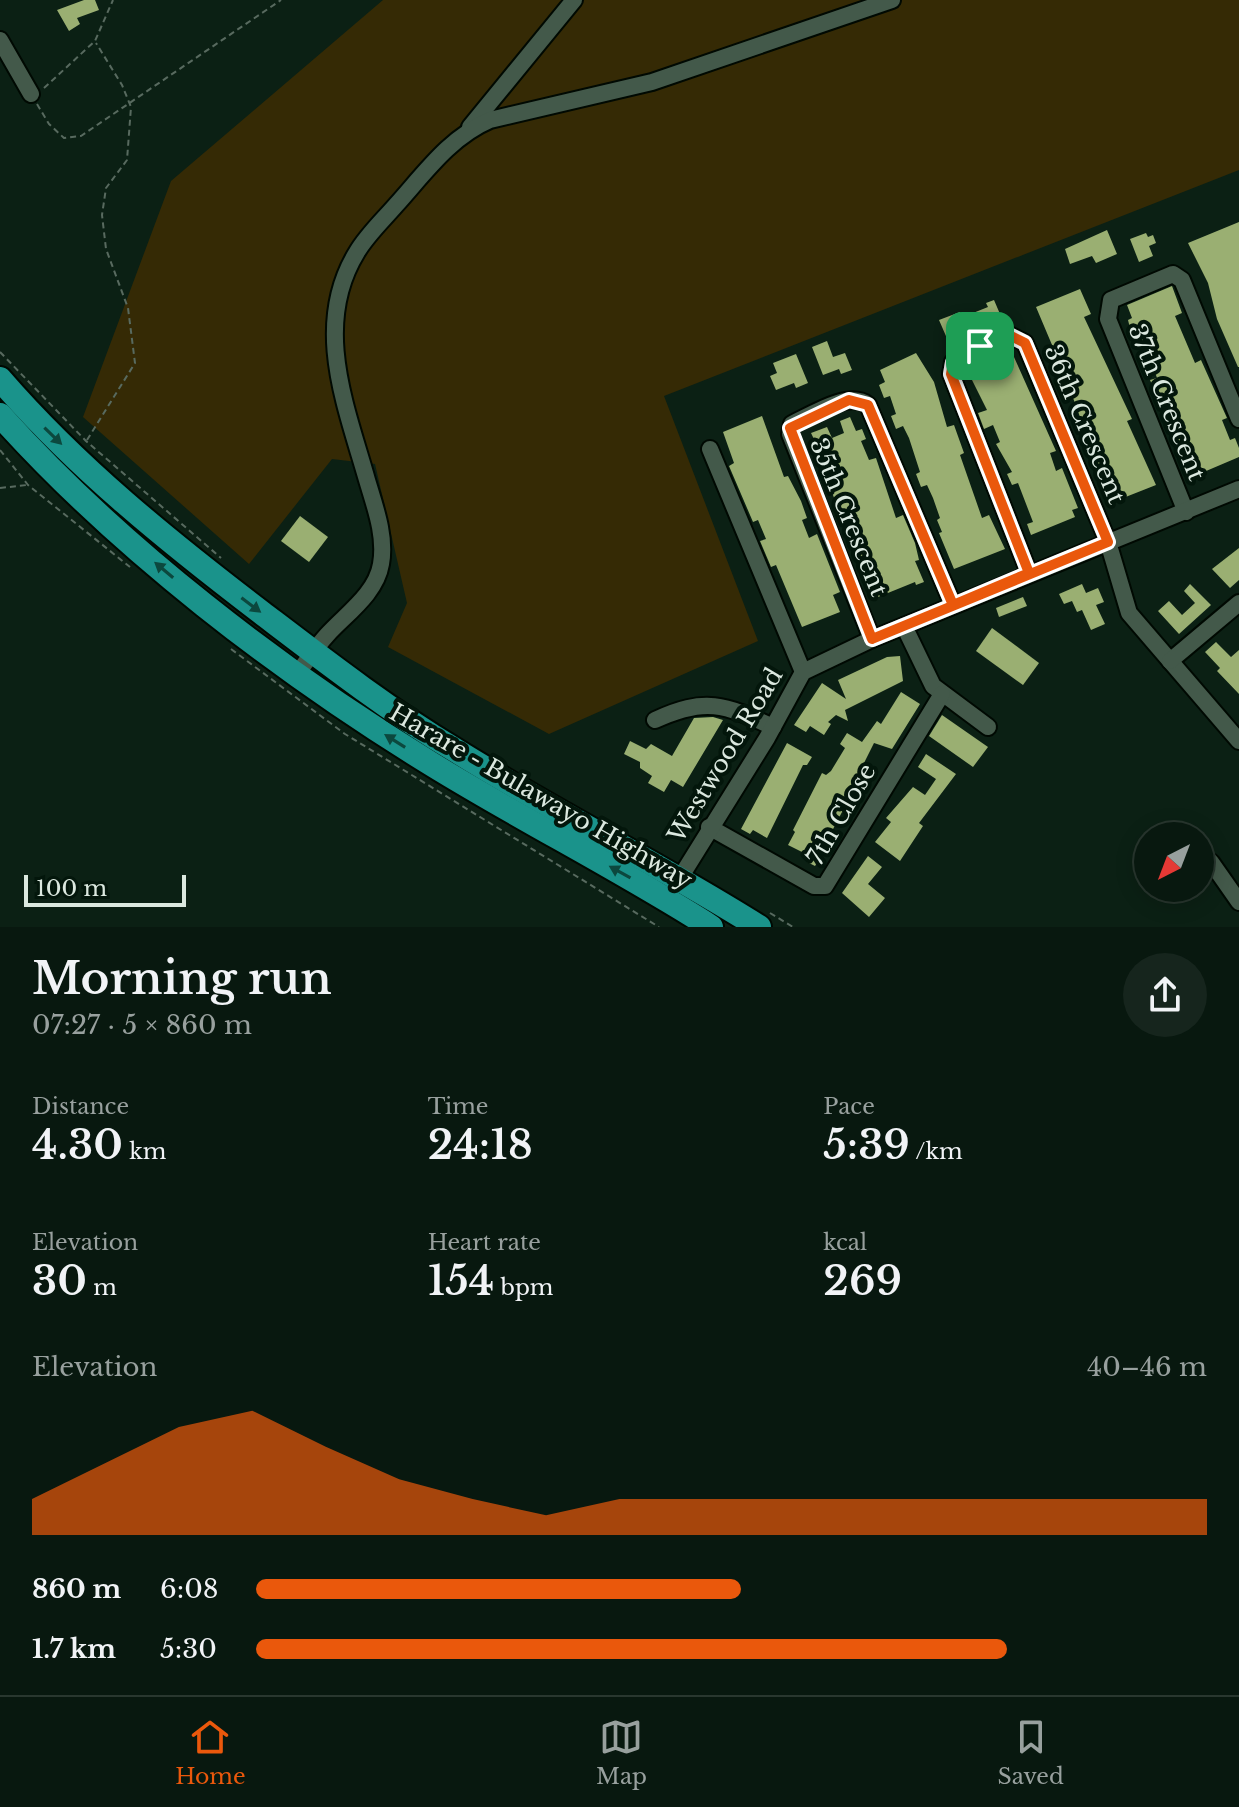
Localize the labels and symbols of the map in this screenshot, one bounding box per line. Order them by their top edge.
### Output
pin [946,312,1014,380]
street label: 37th Crescent [1122,319,1212,485]
street label: 36th Crescent [1038,340,1132,508]
one-way arrow [43,426,62,445]
street label: 35th Crescent [804,434,894,600]
one-way arrow [155,562,175,579]
one-way arrow [241,596,261,612]
street label: Westwood Road [661,662,789,848]
street label: Harare - Bulawayo Highway [385,697,698,895]
one-way arrow [385,734,406,749]
street label: 7th Close [800,758,882,870]
north arrow [1134,822,1214,902]
one-way arrow [609,866,631,880]
scale bar [24,871,186,907]

